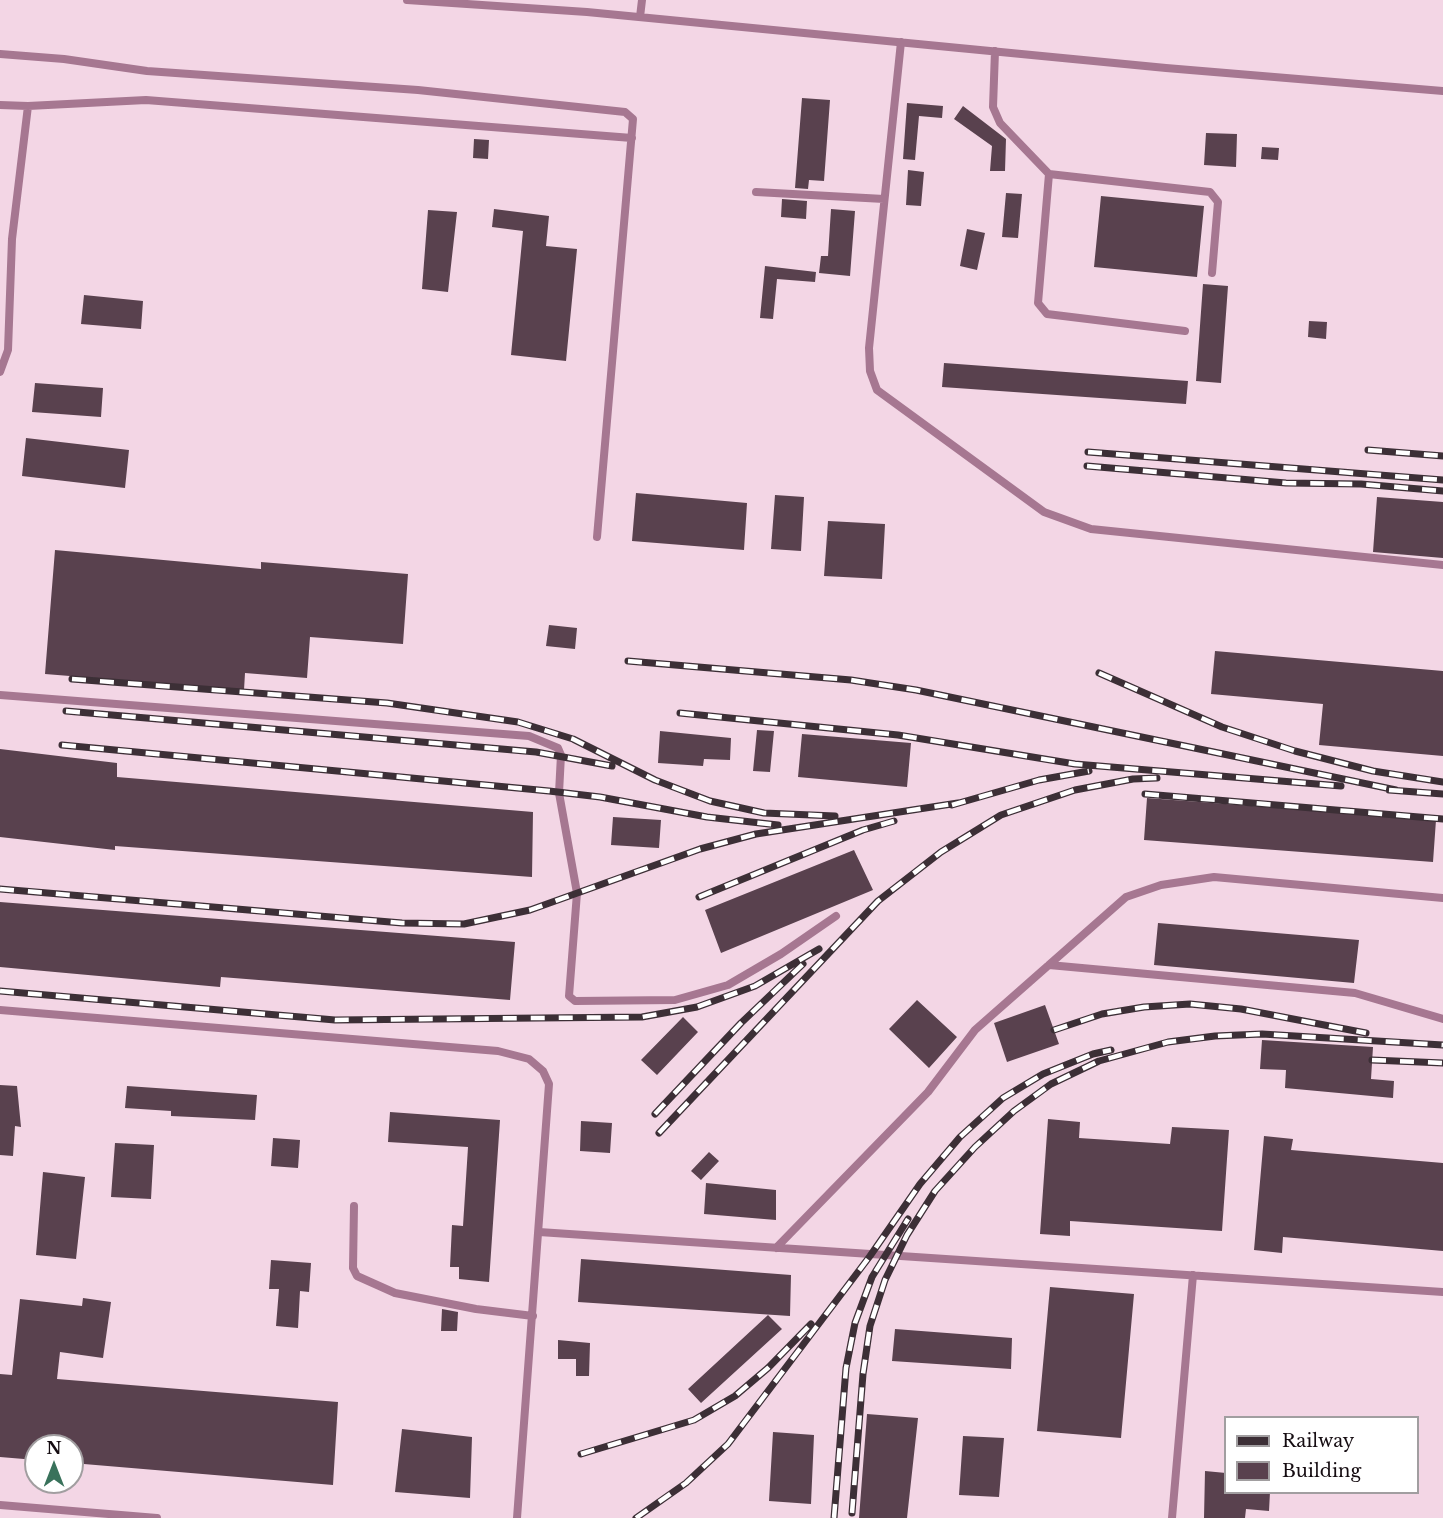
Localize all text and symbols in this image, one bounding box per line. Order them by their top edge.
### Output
legend [1224,1416,1419,1494]
text: Railway [1282,1430,1354,1452]
north arrow [24,1434,84,1494]
text: N [46,1438,62,1458]
text: Building [1282,1460,1361,1482]

